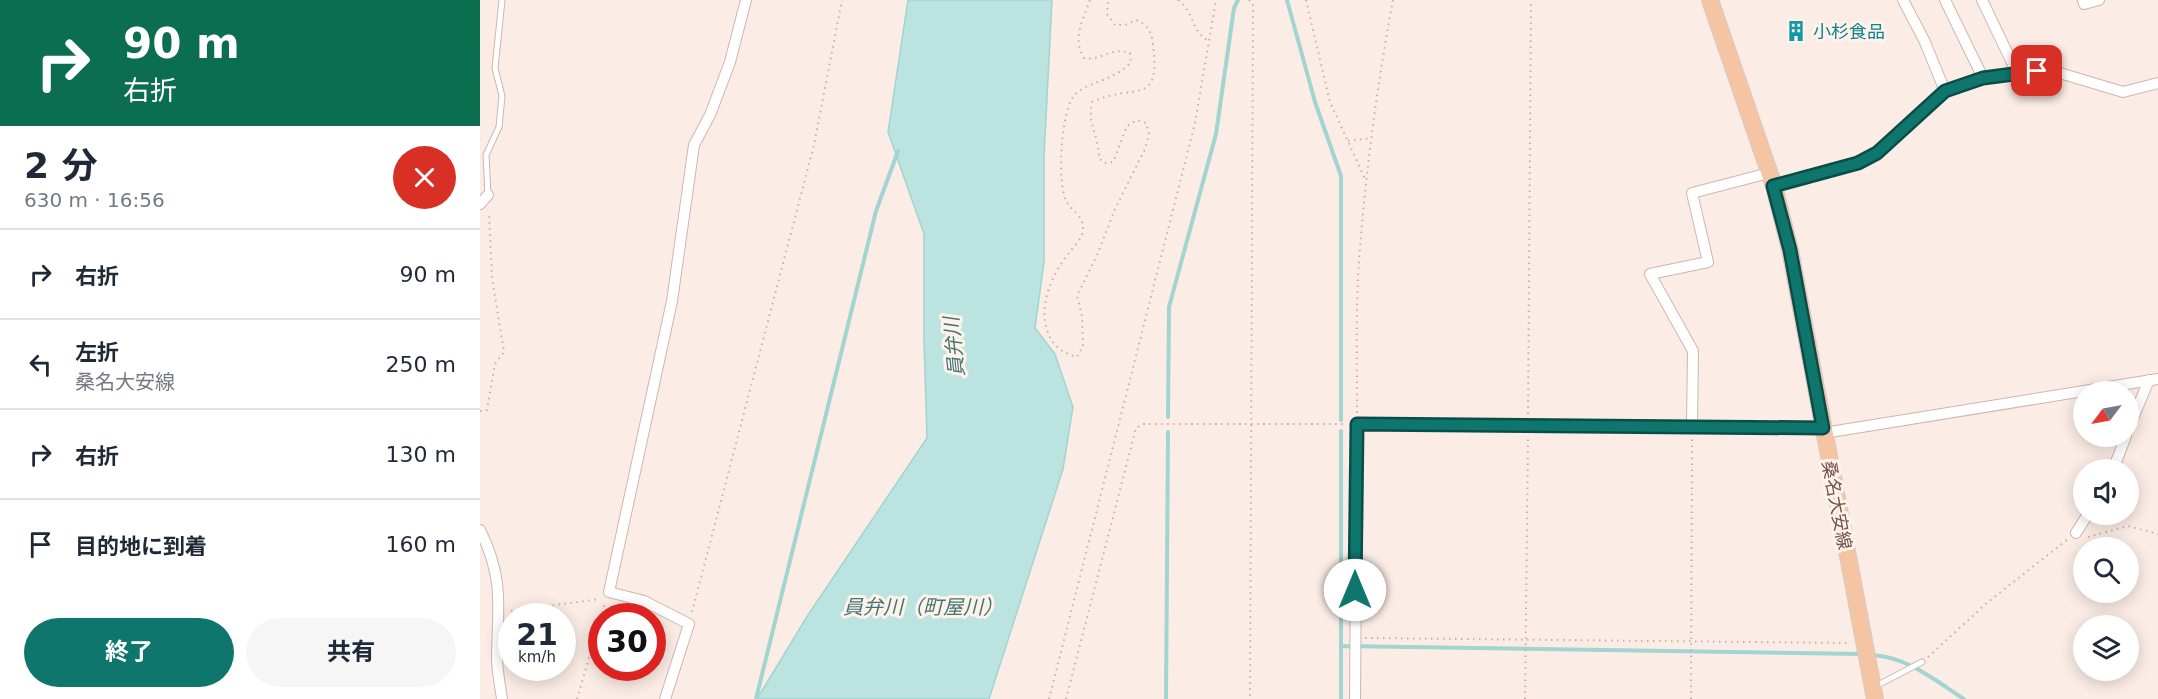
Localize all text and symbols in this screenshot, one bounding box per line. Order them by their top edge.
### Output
text: 90 m [123,19,240,68]
building icon: 小杉食品 [1784,19,1808,43]
place label: 小杉食品 [1813,21,1885,42]
icon: right [24,24,102,102]
pin [2011,45,2062,96]
icon: arrive [2020,54,2053,87]
text: 右折 [123,75,177,106]
text: 2 分 [24,145,98,186]
button: close [393,146,456,209]
text: 630 m · 16:56 [24,188,165,212]
icon: right [24,258,57,291]
text: 90 m [400,262,456,287]
text: 右折 [75,264,119,289]
water label: 員弁川 [939,314,969,378]
text: 左折 [75,340,119,365]
icon: left [24,348,57,381]
text: 250 m [386,352,456,377]
text: 桑名大安線 [75,370,175,394]
north arrow [2073,381,2139,447]
map controls [2073,381,2139,681]
icon: right [24,438,57,471]
text: 130 m [386,442,456,467]
text: 右折 [75,444,119,469]
street label: 桑名大安線 [1818,459,1856,551]
button: sound [2073,459,2139,525]
icon: arrive [24,528,57,561]
text: 160 m [386,532,456,557]
text: 目的地に到着 [75,534,207,559]
button: search [2073,537,2139,603]
position arrow [1323,558,1387,622]
water label: 員弁川（町屋川） [843,595,1003,619]
speed limit sign: 30 [588,603,666,681]
button: layers [2073,615,2139,681]
text: 21 [516,617,558,652]
button: 終了 [24,618,234,687]
button: 共有 [246,618,456,687]
text: km/h [518,648,556,666]

